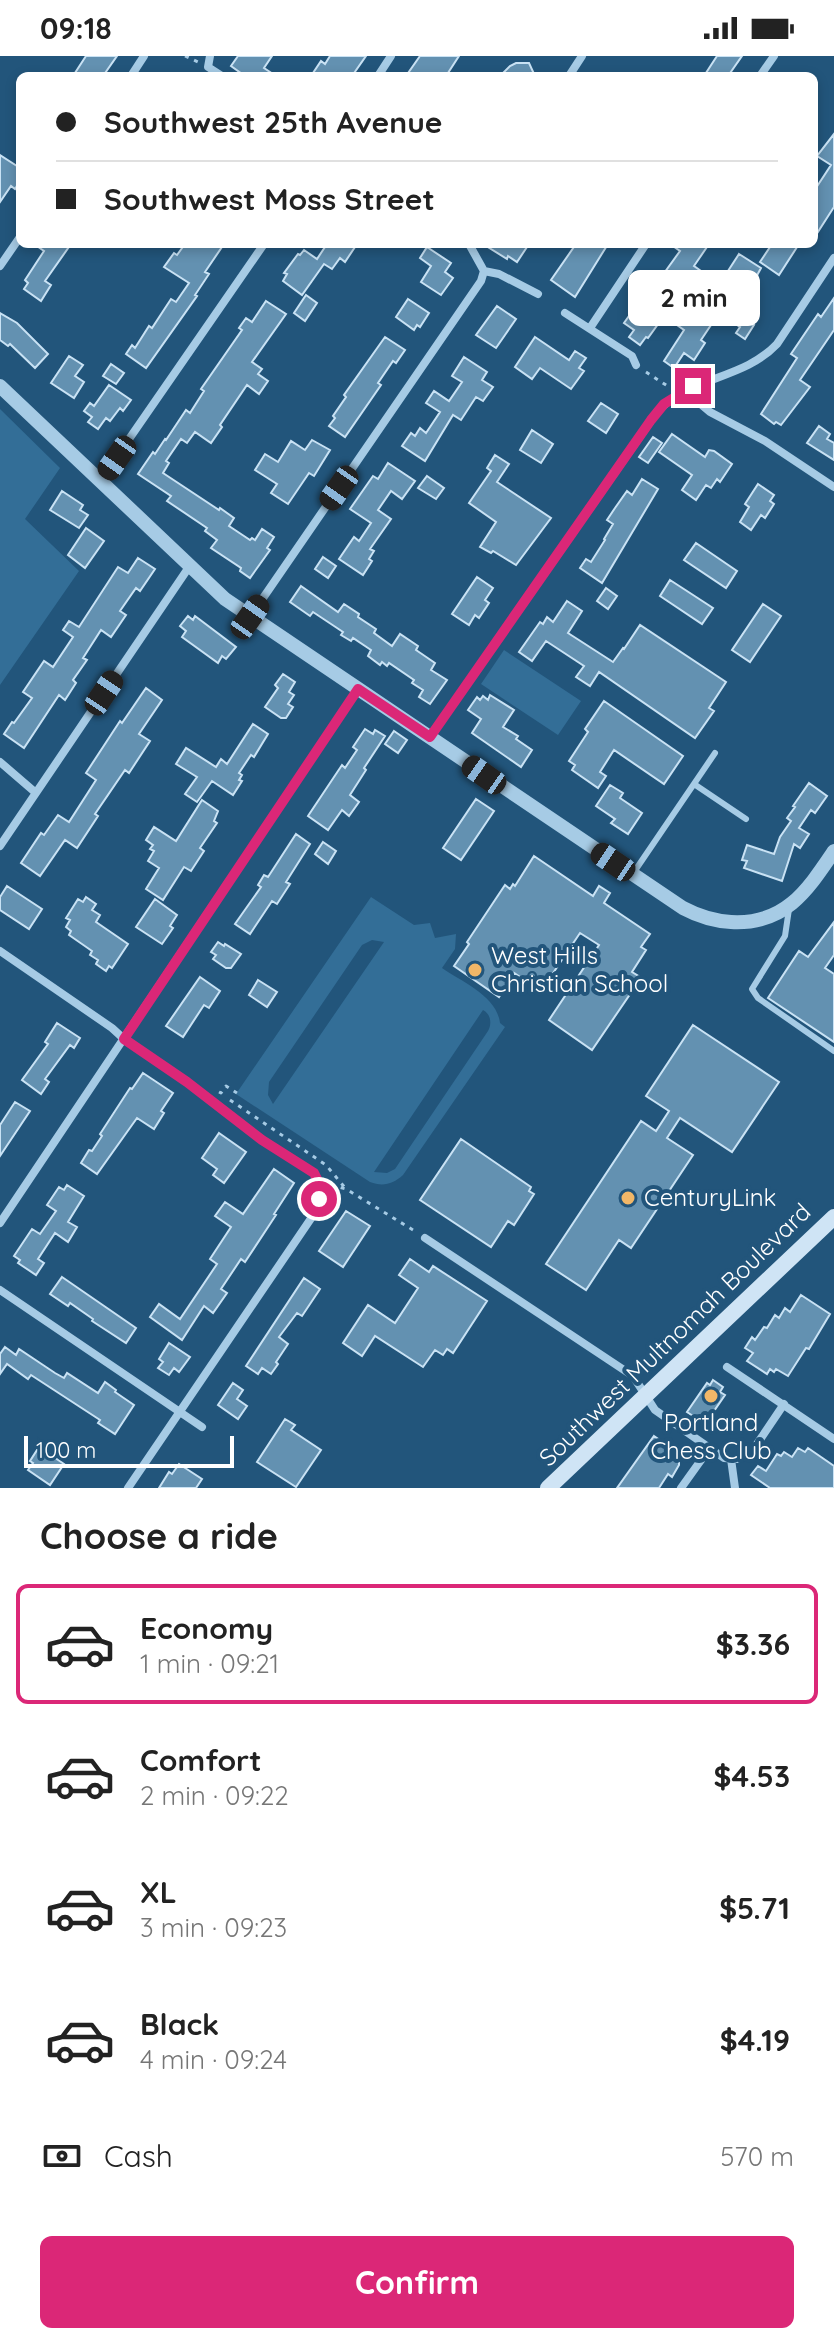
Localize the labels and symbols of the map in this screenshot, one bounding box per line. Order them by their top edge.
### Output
callout: 2 min [627,270,759,326]
route end [675,368,711,404]
car [93,431,141,485]
car [315,461,363,515]
car [226,590,274,644]
car [81,666,127,720]
car [457,751,511,799]
car [586,839,640,885]
place label: West Hills Christian School [491,940,668,998]
marker: West Hills Christian School [466,961,484,979]
route start [301,1181,337,1217]
place label: CenturyLink [644,1182,776,1212]
marker: CenturyLink [619,1189,637,1207]
street label: Southwest Multnomah Boulevard [532,1196,816,1472]
marker: Portland Chess Club [702,1387,720,1405]
place label: Portland Chess Club [650,1407,772,1465]
scale bar [24,1432,234,1468]

